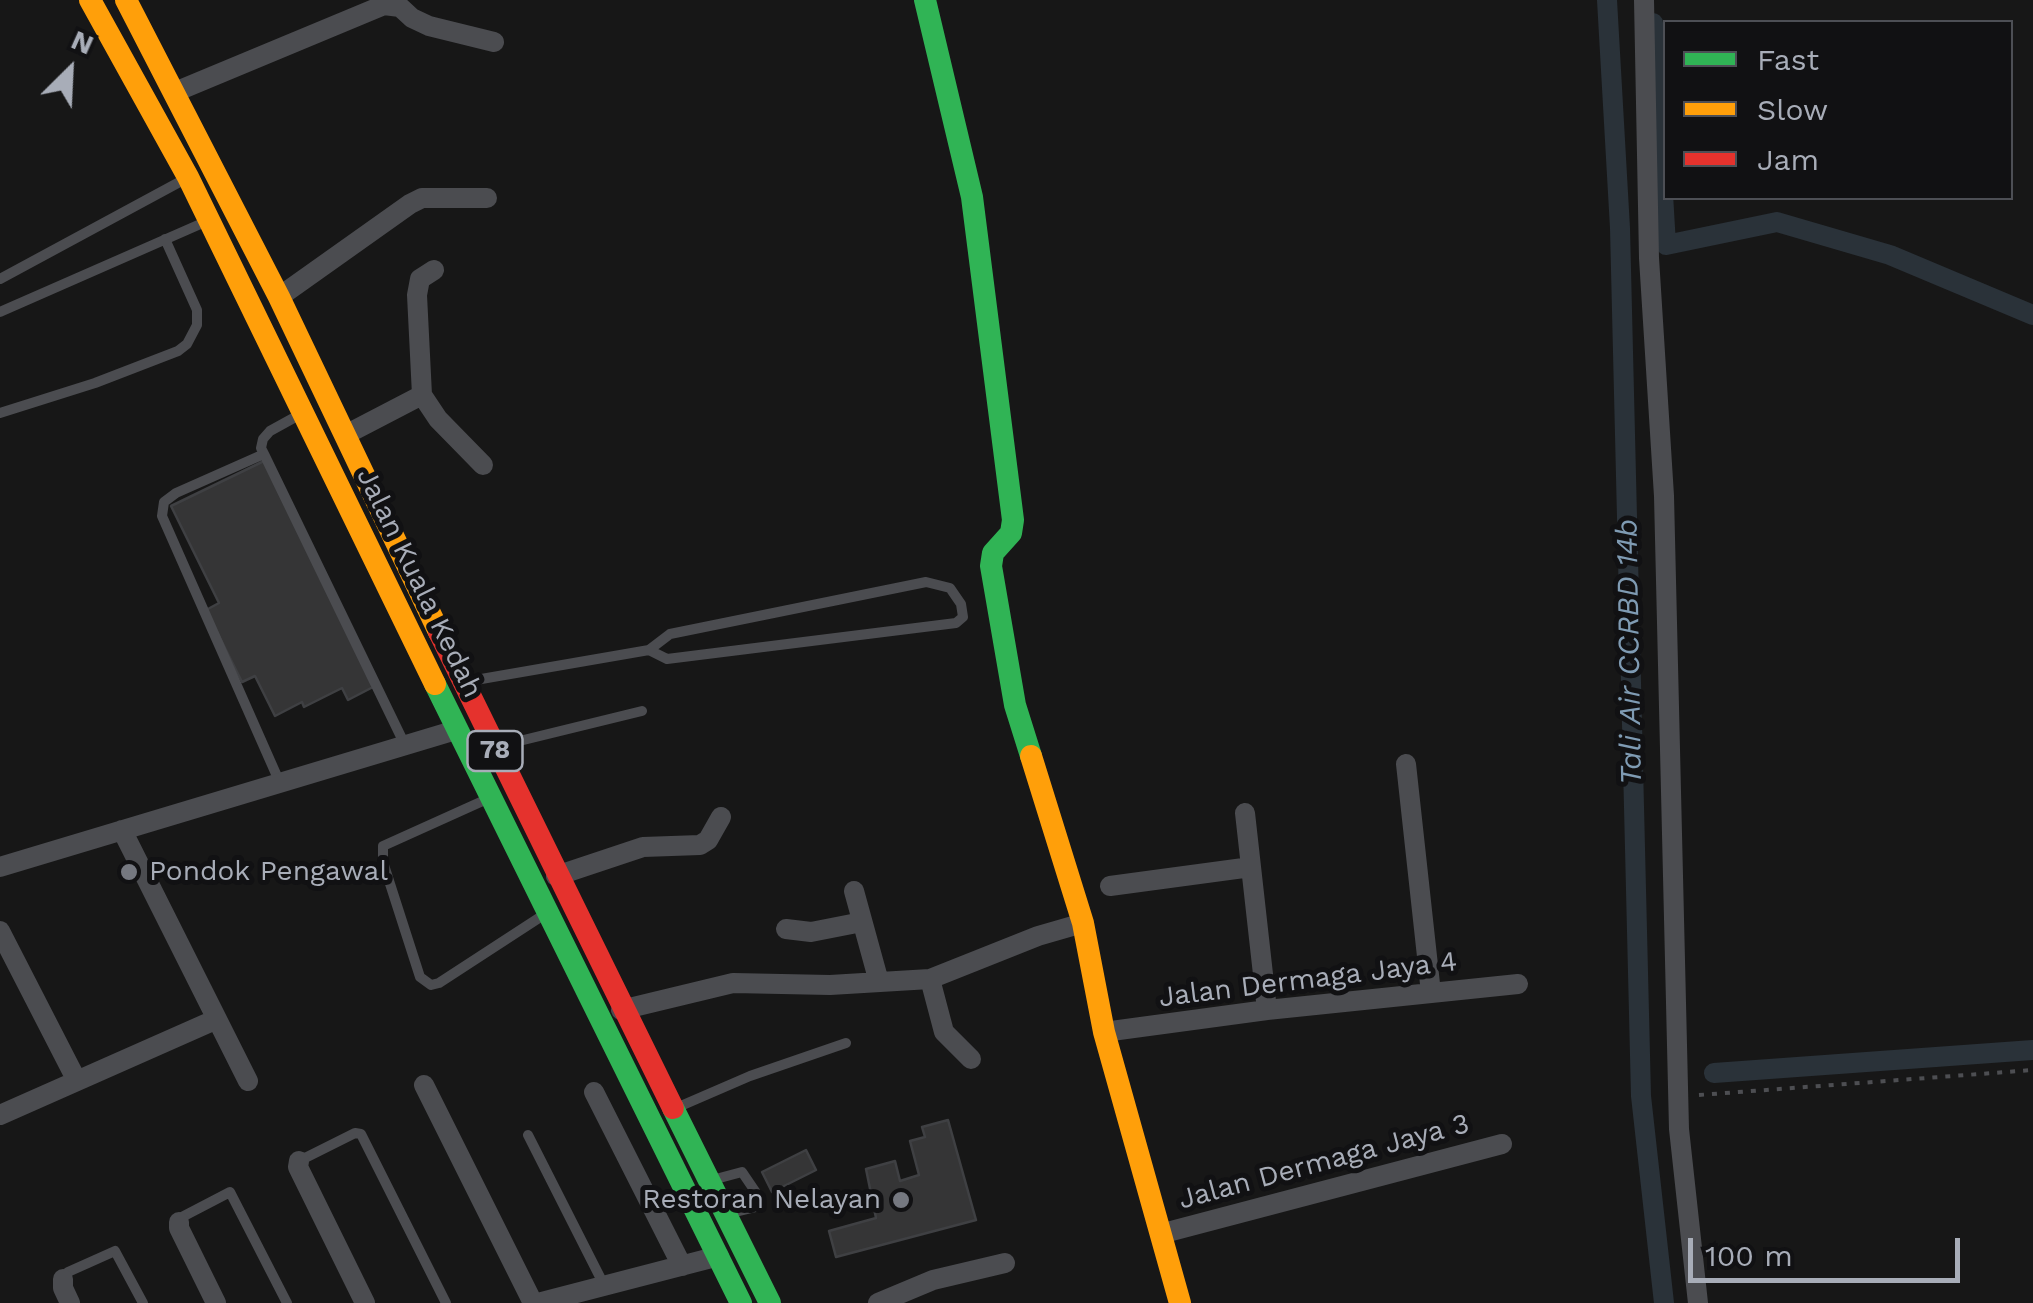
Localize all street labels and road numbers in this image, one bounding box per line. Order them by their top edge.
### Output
street label: Jalan Kuala Kedah [349,463,489,703]
road number: 78 [468,731,522,771]
street label: Jalan Dermaga Jaya 4 [1157,945,1459,1015]
street label: Jalan Dermaga Jaya 3 [1175,1107,1473,1217]

